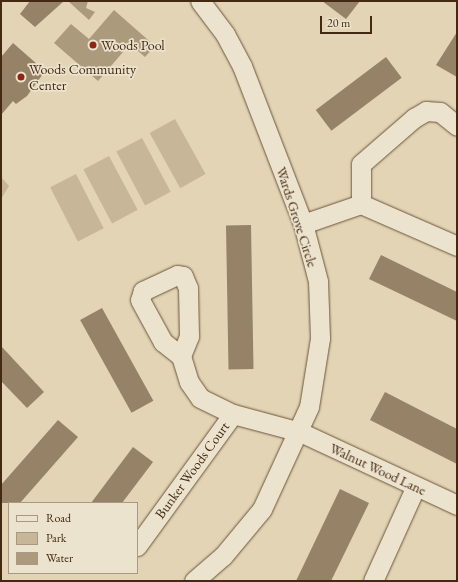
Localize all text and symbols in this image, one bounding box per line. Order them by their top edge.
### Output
scale bar [322,8,374,34]
text: 20 m [327,15,350,31]
place label: Woods Pool [101,37,165,53]
marker: Woods Pool [88,40,98,50]
place label: Woods Community Center [29,61,136,94]
marker: Woods Community Center [16,72,26,82]
street label: Wards Grove Circle [273,165,321,269]
street label: Bunker Woods Court [151,418,233,522]
street label: Walnut Wood Lane [327,439,429,499]
legend [8,502,138,574]
text: Road [46,510,71,526]
text: Park [46,530,66,546]
text: Water [46,550,73,566]

